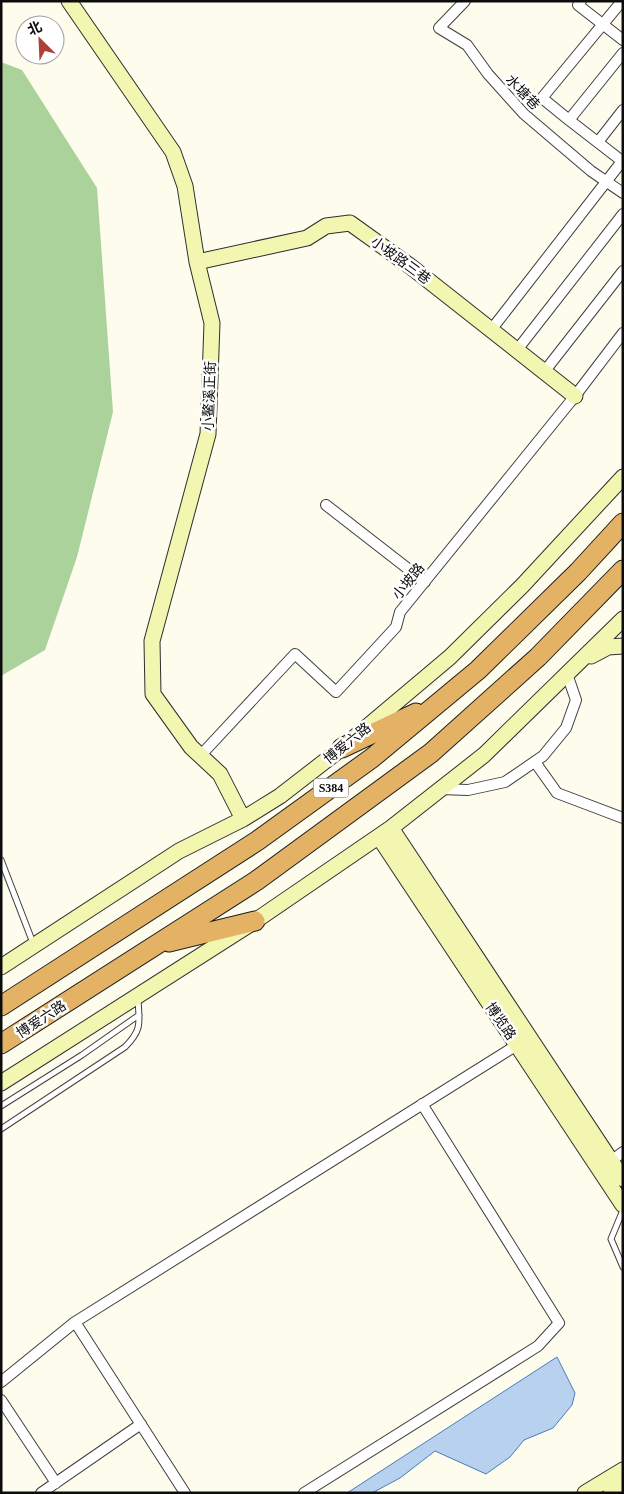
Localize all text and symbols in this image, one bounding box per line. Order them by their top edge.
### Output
north arrow [15,15,65,65]
text: 北 [25,19,44,38]
street label: 水塘巷 [503,71,543,113]
street label: 小坡路三巷 [368,234,433,287]
street label: 小鳌溪正街 [201,361,218,431]
street label: 小坡路 [389,560,427,602]
street label: 博爱六路 [320,719,374,767]
road number: S384 [314,778,348,798]
street label: 博爱六路 [13,997,69,1041]
street label: 博览路 [483,999,519,1043]

